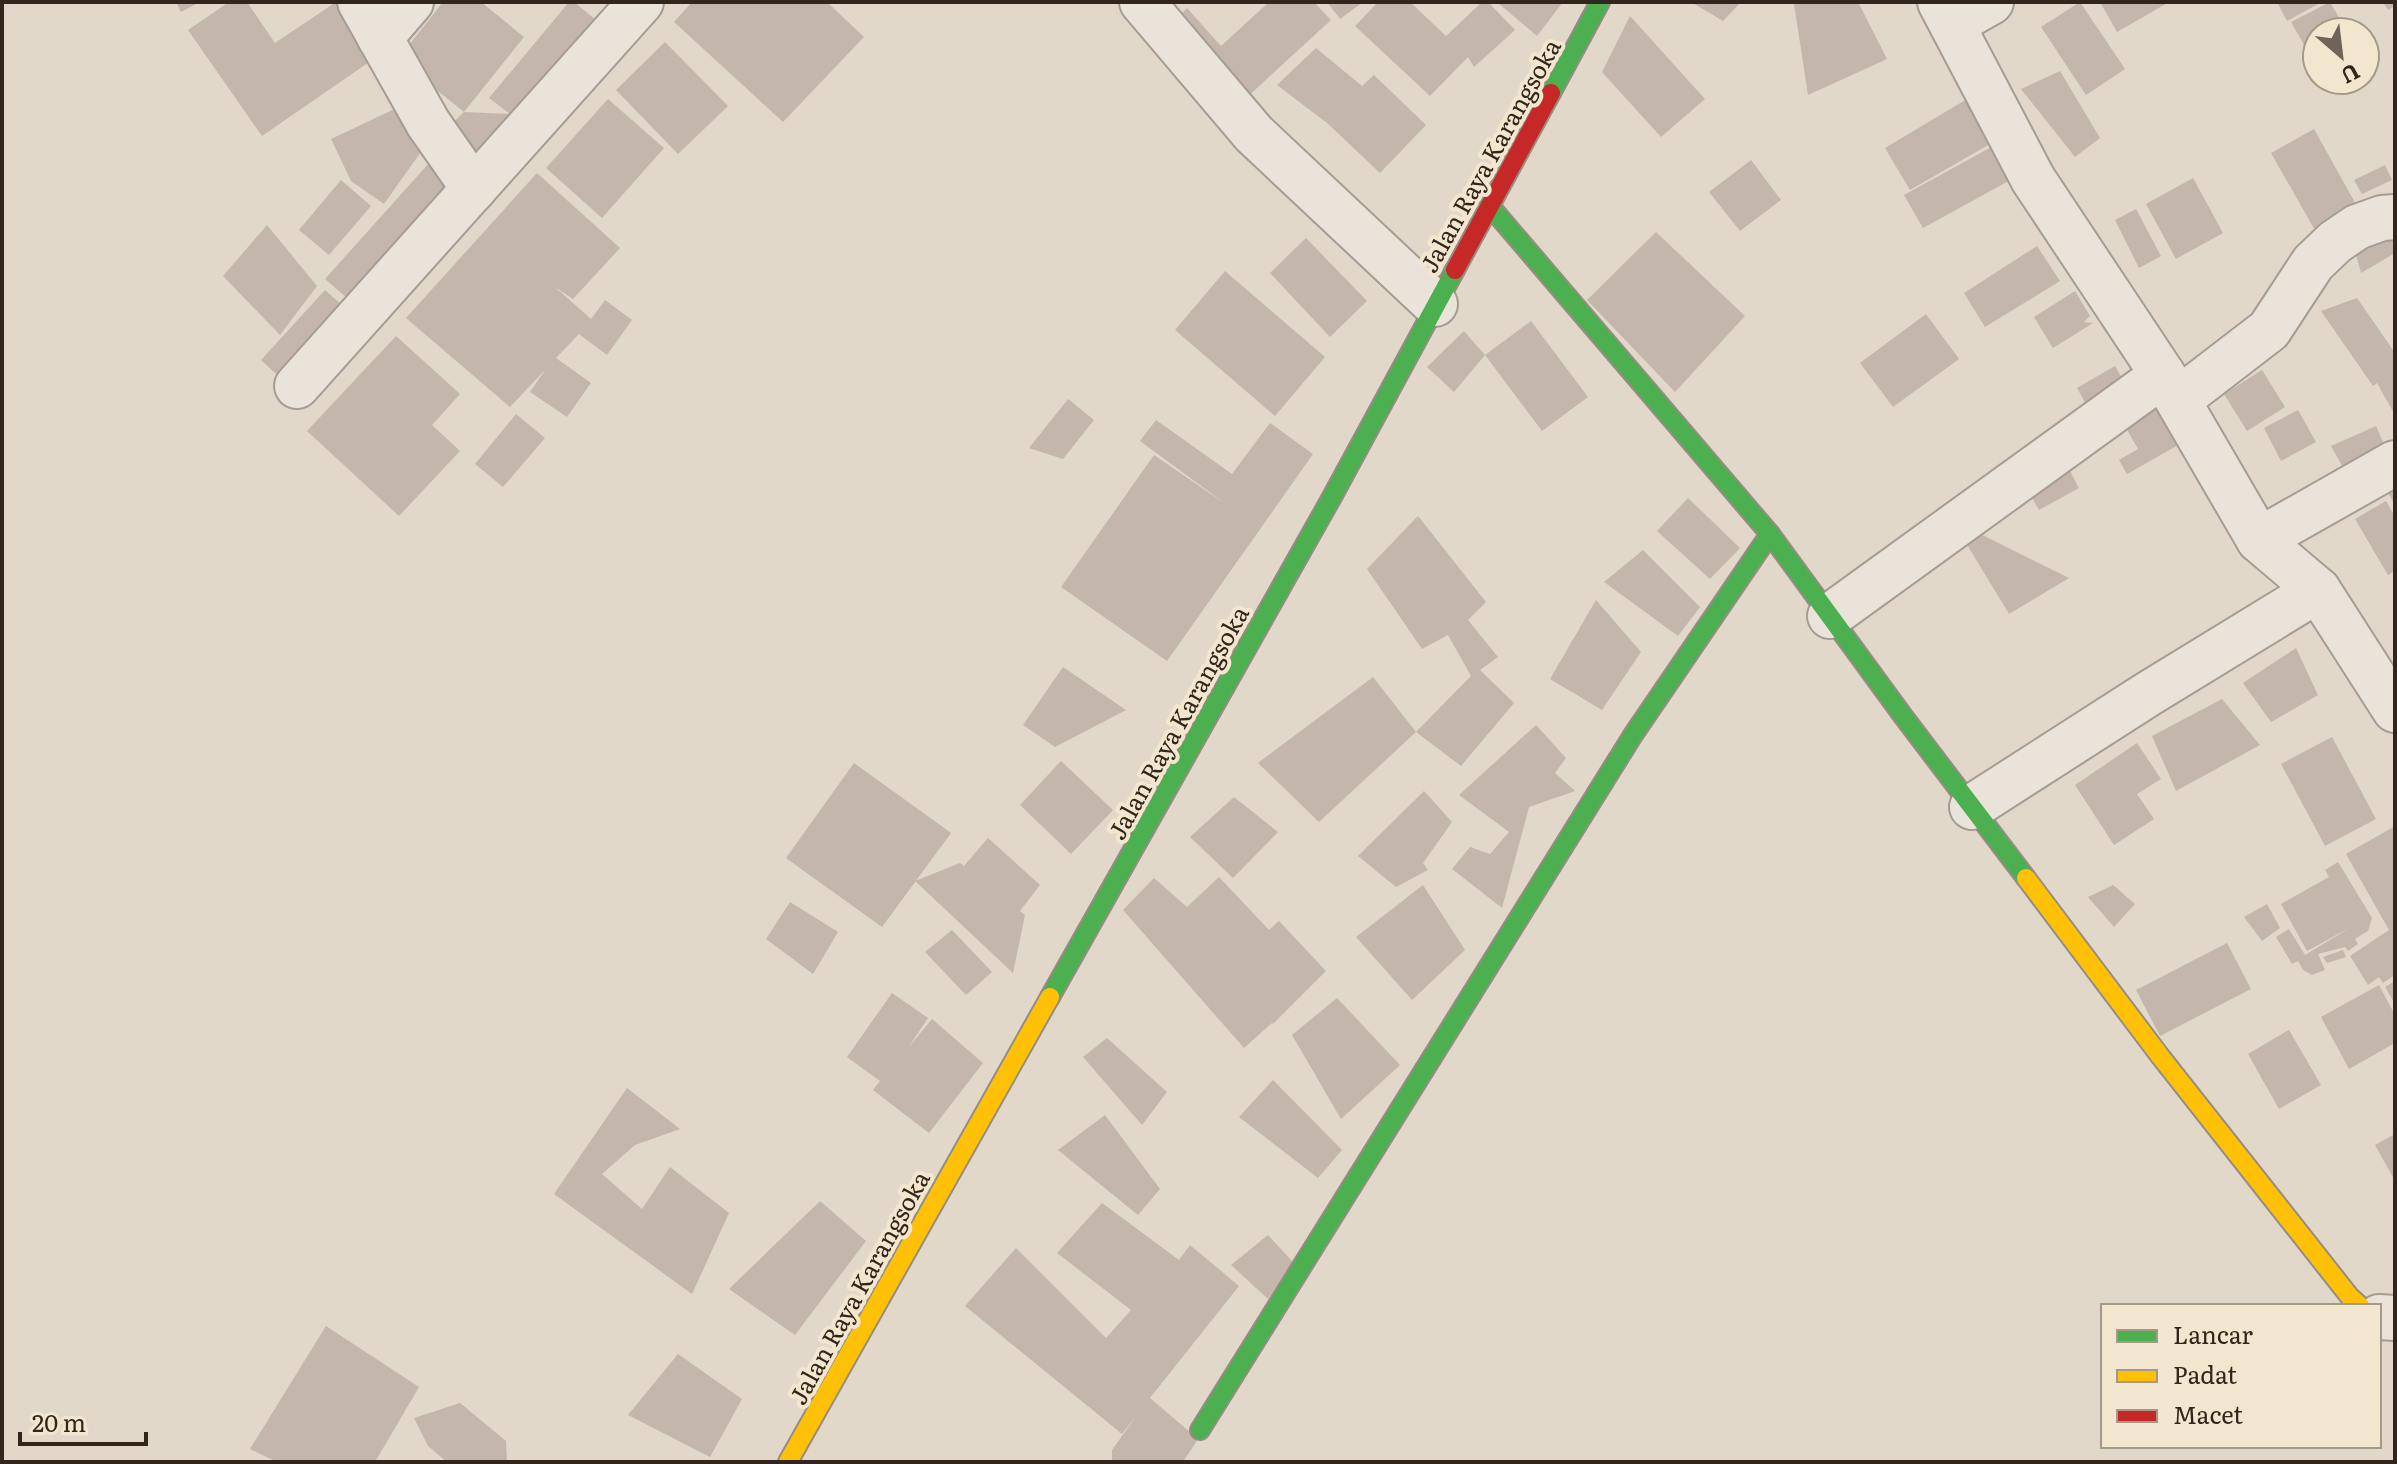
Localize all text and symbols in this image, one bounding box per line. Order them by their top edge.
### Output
north arrow [2301,16,2381,96]
street label: Jalan Raya Karangsoka [1410,32,1568,278]
text: U [2336,56,2366,94]
street label: Jalan Raya Karangsoka [1098,599,1256,845]
street label: Jalan Raya Karangsoka [779,1164,937,1410]
legend [2101,1304,2381,1448]
text: Lancar [2173,1316,2253,1351]
text: Padat [2173,1356,2237,1391]
scale bar [20,1396,146,1446]
text: Macet [2173,1396,2243,1431]
text: 20 m [32,1404,86,1439]

